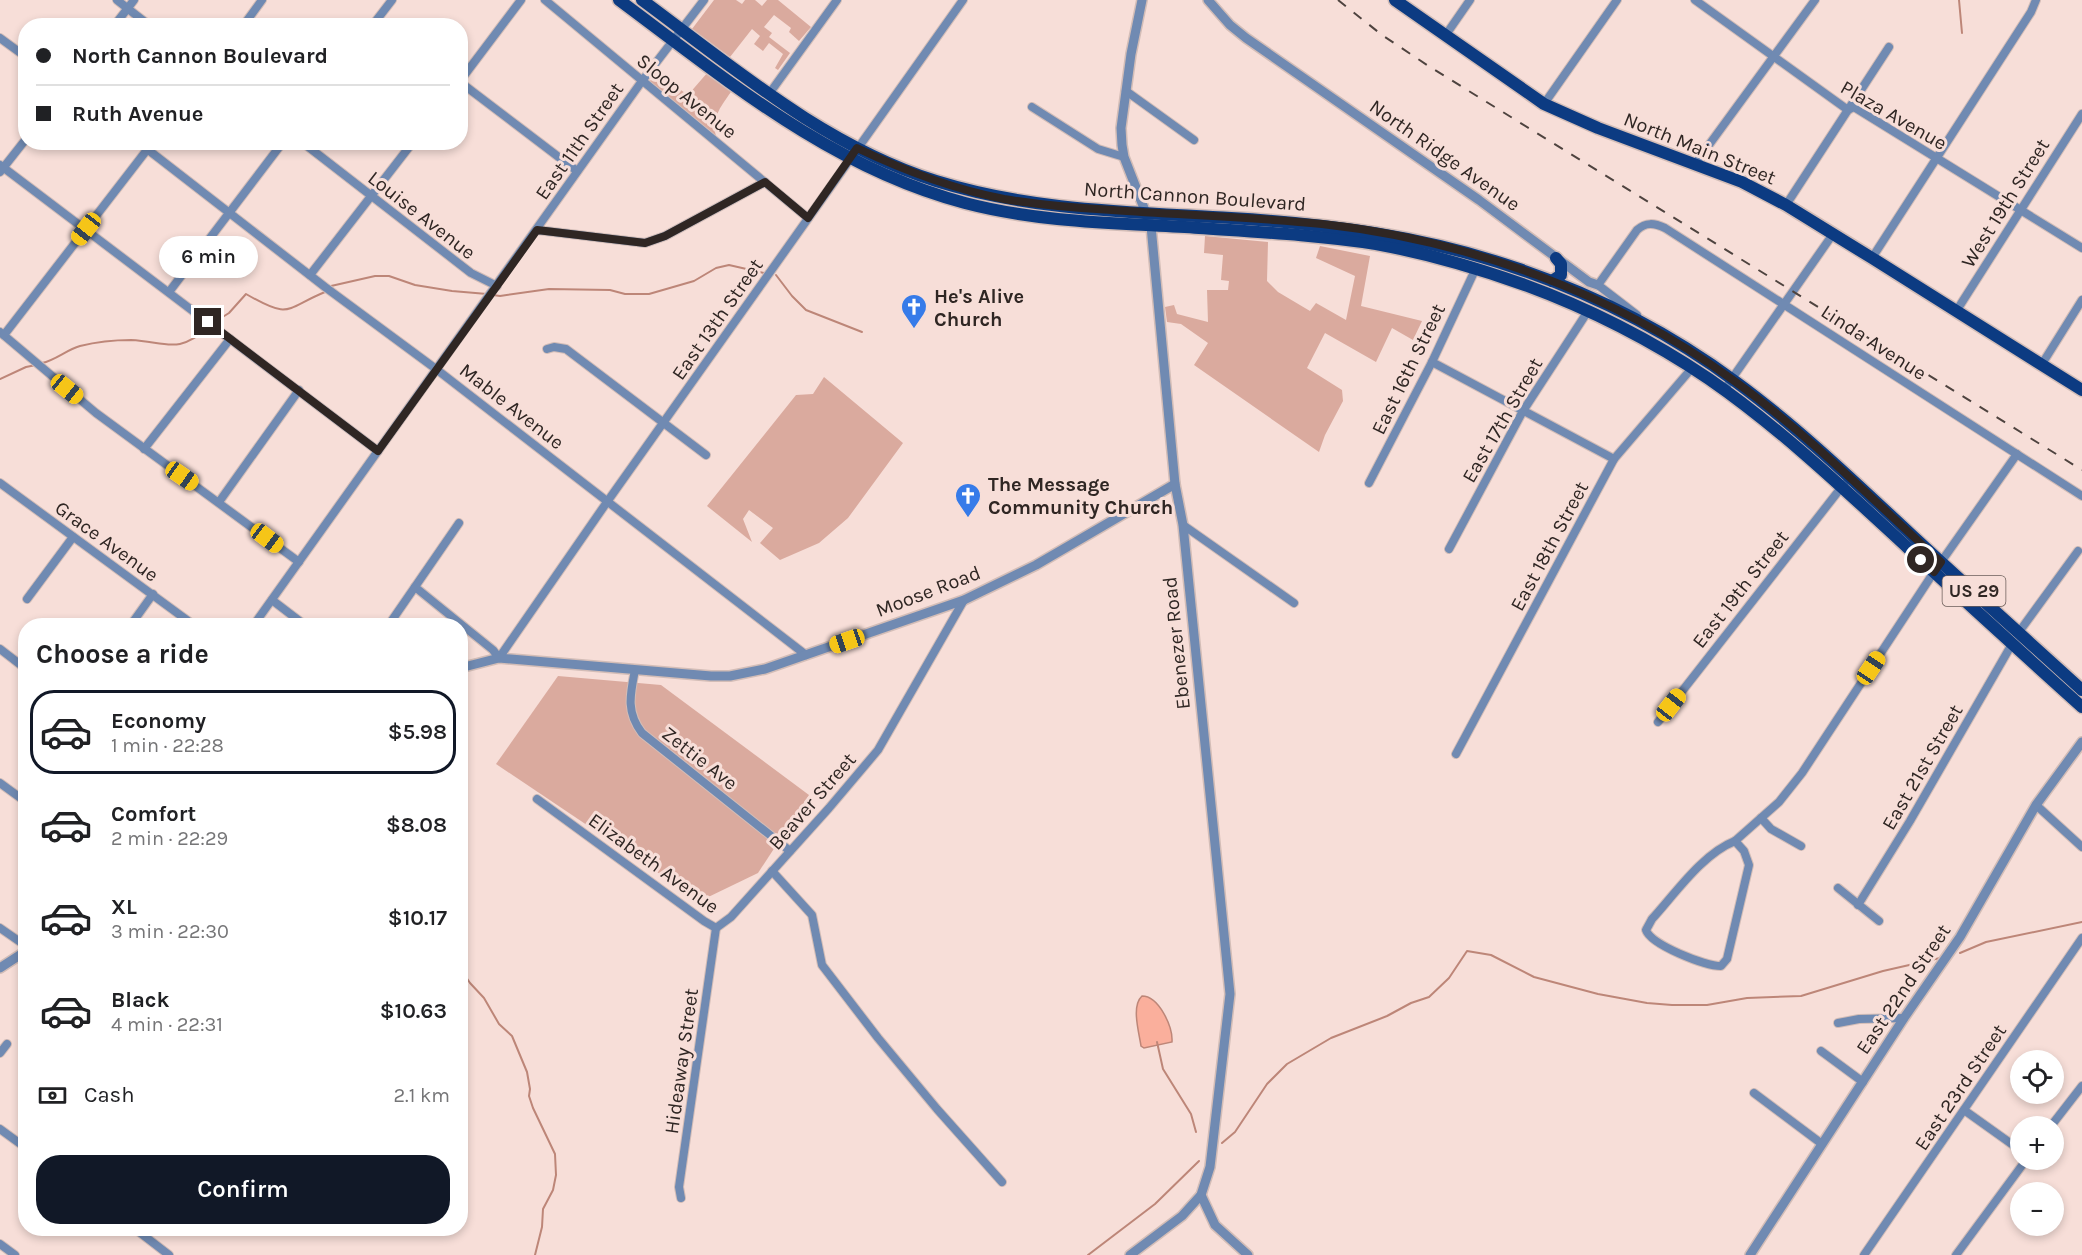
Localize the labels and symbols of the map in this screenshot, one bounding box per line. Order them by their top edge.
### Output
street label: Sloop Avenue [632,49,741,144]
street label: Plaza Avenue [1837,76,1951,155]
street label: East 11th Street [531,78,629,204]
street label: North Ridge Avenue [1365,95,1524,216]
street label: North Main Street [1620,107,1780,190]
street label: West 19th Street [1957,134,2055,272]
street label: Louise Avenue [364,166,480,264]
street label: North Cannon Boulevard [1083,177,1307,216]
car [68,209,104,249]
callout: 6 min [158,235,258,277]
street label: East 13th Street [667,254,768,384]
place label: He's Alive Church [934,285,1024,331]
church icon: He's Alive Church [899,292,929,330]
street label: East 16th Street [1367,300,1450,438]
street label: Linda Avenue [1817,300,1931,385]
route end [194,308,221,335]
street label: East 17th Street [1457,353,1548,487]
street label: Mable Avenue [455,358,569,454]
car [47,371,87,407]
car [162,458,202,494]
place label: The Message Community Church [988,473,1173,519]
street label: East 18th Street [1506,477,1593,615]
church icon: The Message Community Church [953,481,983,519]
street label: Grace Avenue [50,496,163,587]
car [247,520,287,556]
street label: East 19th Street [1687,526,1794,653]
route start [1907,546,1934,573]
street label: Moose Road [873,561,984,622]
street label: Ebenezer Road [1158,575,1195,711]
road number: US 29 [1942,576,2006,606]
car [827,627,867,655]
car [1853,648,1889,688]
car [1653,685,1689,725]
street label: East 21st Street [1877,700,1968,834]
street label: Zettie Ave [657,722,742,795]
street label: Beaver Street [764,748,861,855]
street label: Elizabeth Avenue [584,808,723,918]
street label: East 22nd Street [1851,920,1956,1059]
street label: Hideaway Street [660,986,703,1135]
street label: East 23rd Street [1910,1019,2011,1155]

